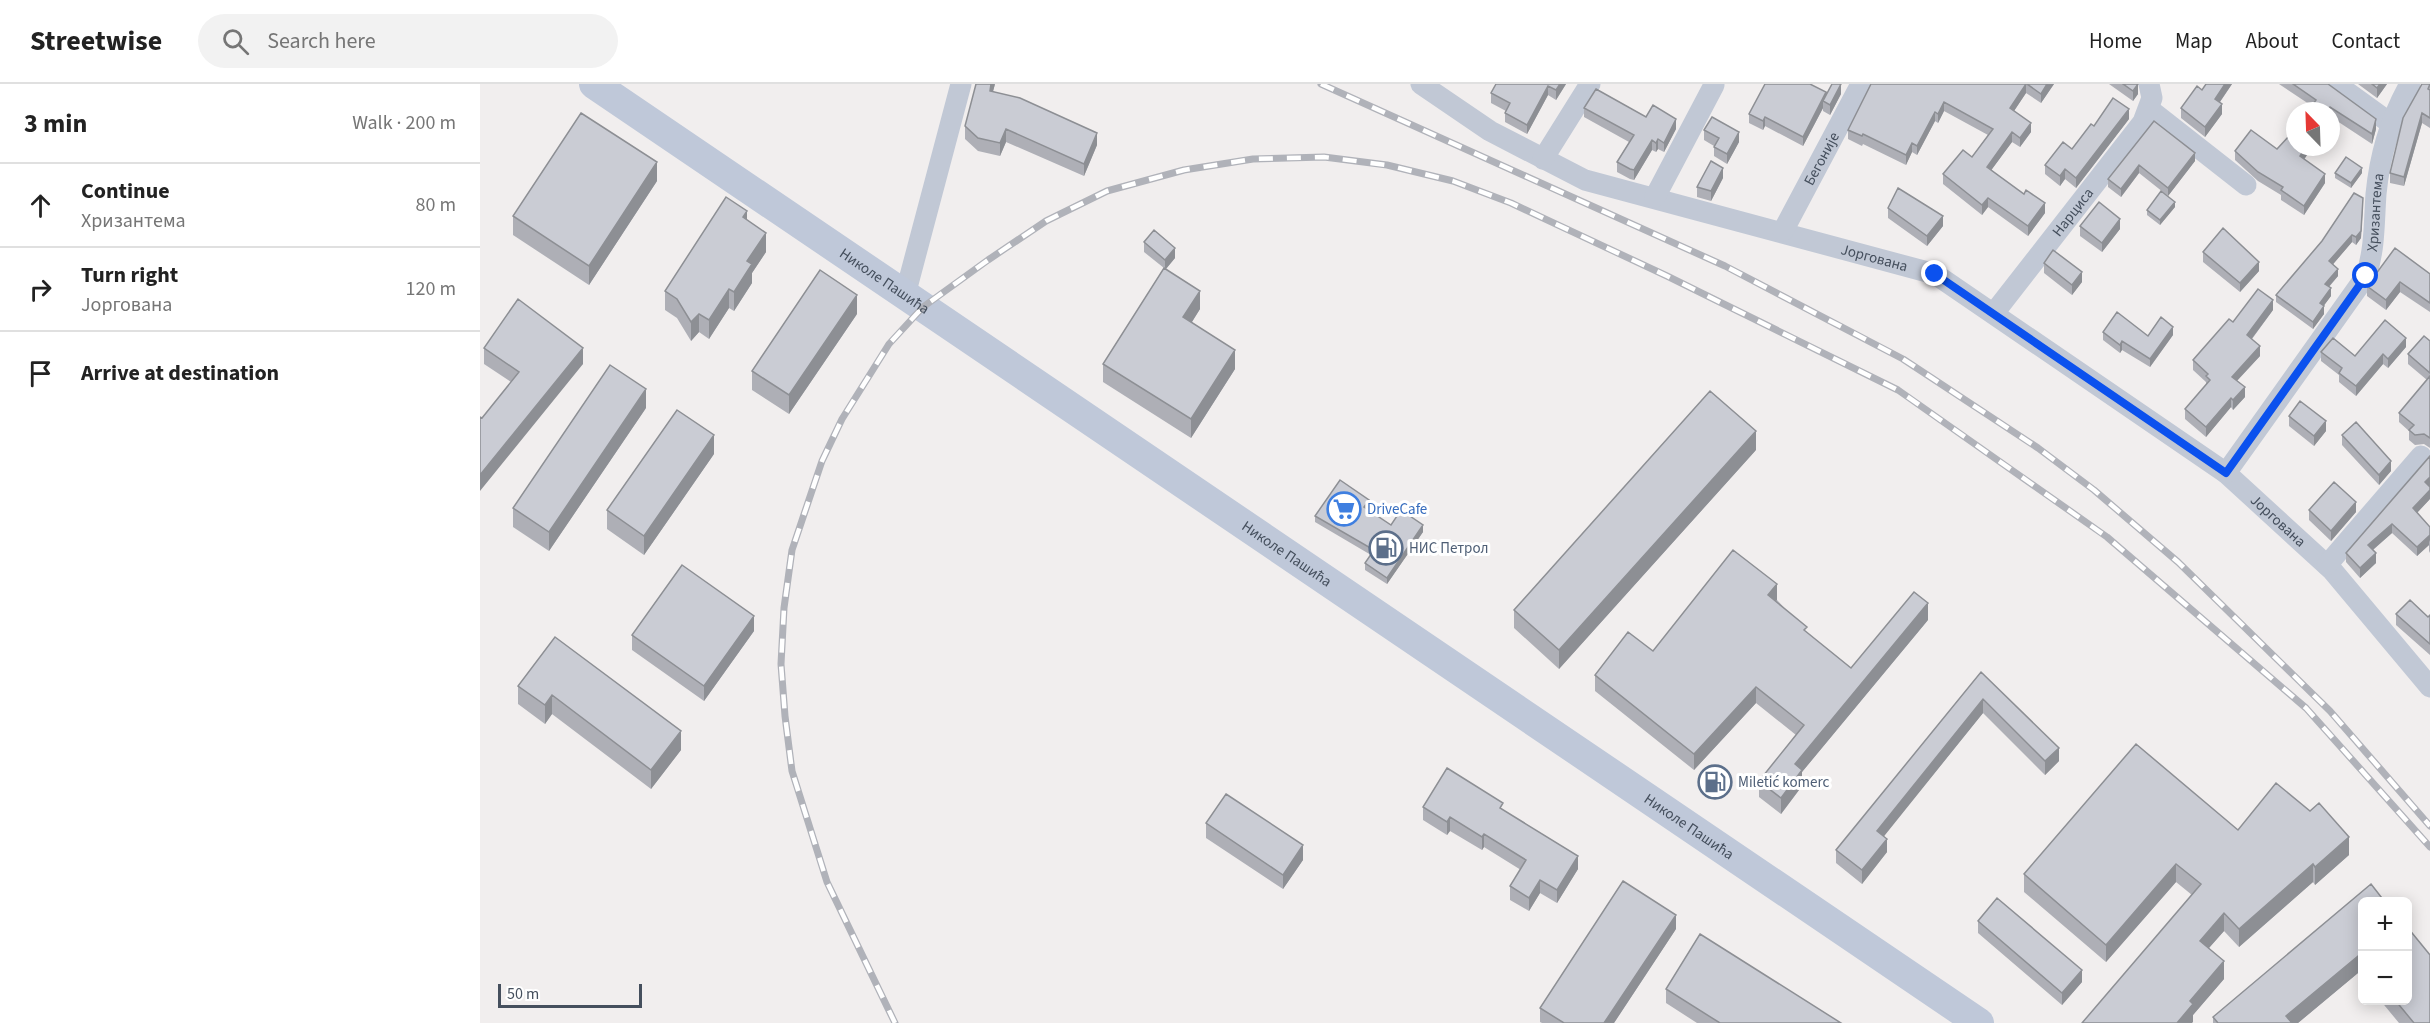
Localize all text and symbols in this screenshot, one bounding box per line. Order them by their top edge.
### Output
search box [198,14,618,68]
text: Streetwise [30,21,162,61]
icon: search [219,25,252,58]
text: Search here [267,25,376,57]
text: Home [2089,26,2142,56]
text: Map [2175,26,2213,56]
text: About [2246,26,2298,56]
text: Contact [2331,26,2400,56]
north arrow [2286,102,2340,156]
text: 3 min [24,105,87,142]
text: Walk · 200 m [352,109,456,137]
street label: Бегоније [1799,128,1845,189]
street label: Хризантема [2362,172,2390,253]
text: Continue [81,175,170,207]
street label: Нарциса [2047,184,2099,241]
icon: ahead [24,189,57,222]
text: 80 m [416,191,456,219]
text: Хризантема [81,207,186,235]
street label: Јоргована [1838,239,1910,277]
street label: Николе Пашића [835,243,933,319]
text: Turn right [81,259,178,291]
route end [1921,260,1947,286]
route start [2352,262,2378,288]
icon: right [24,273,57,306]
text: 120 m [406,275,456,303]
text: Јоргована [81,291,172,319]
icon: arrive [24,357,57,390]
text: Arrive at destination [81,357,279,389]
street label: Јоргована [2245,490,2310,552]
supermarket icon: DriveCafe [1326,491,1362,527]
place label: DriveCafe [1367,499,1427,520]
street label: Николе Пашића [1237,516,1336,592]
fuel station icon: НИС Петрол [1368,530,1404,566]
place label: НИС Петрол [1409,538,1489,559]
fuel station icon: Miletić komerc [1697,764,1733,800]
place label: Miletić komerc [1738,772,1830,793]
street label: Николе Пашића [1640,789,1738,865]
map controls [2358,897,2412,1005]
button: + [2358,897,2412,951]
button: − [2358,951,2412,1005]
scale bar [498,981,642,1008]
text: 50 m [507,983,539,1005]

